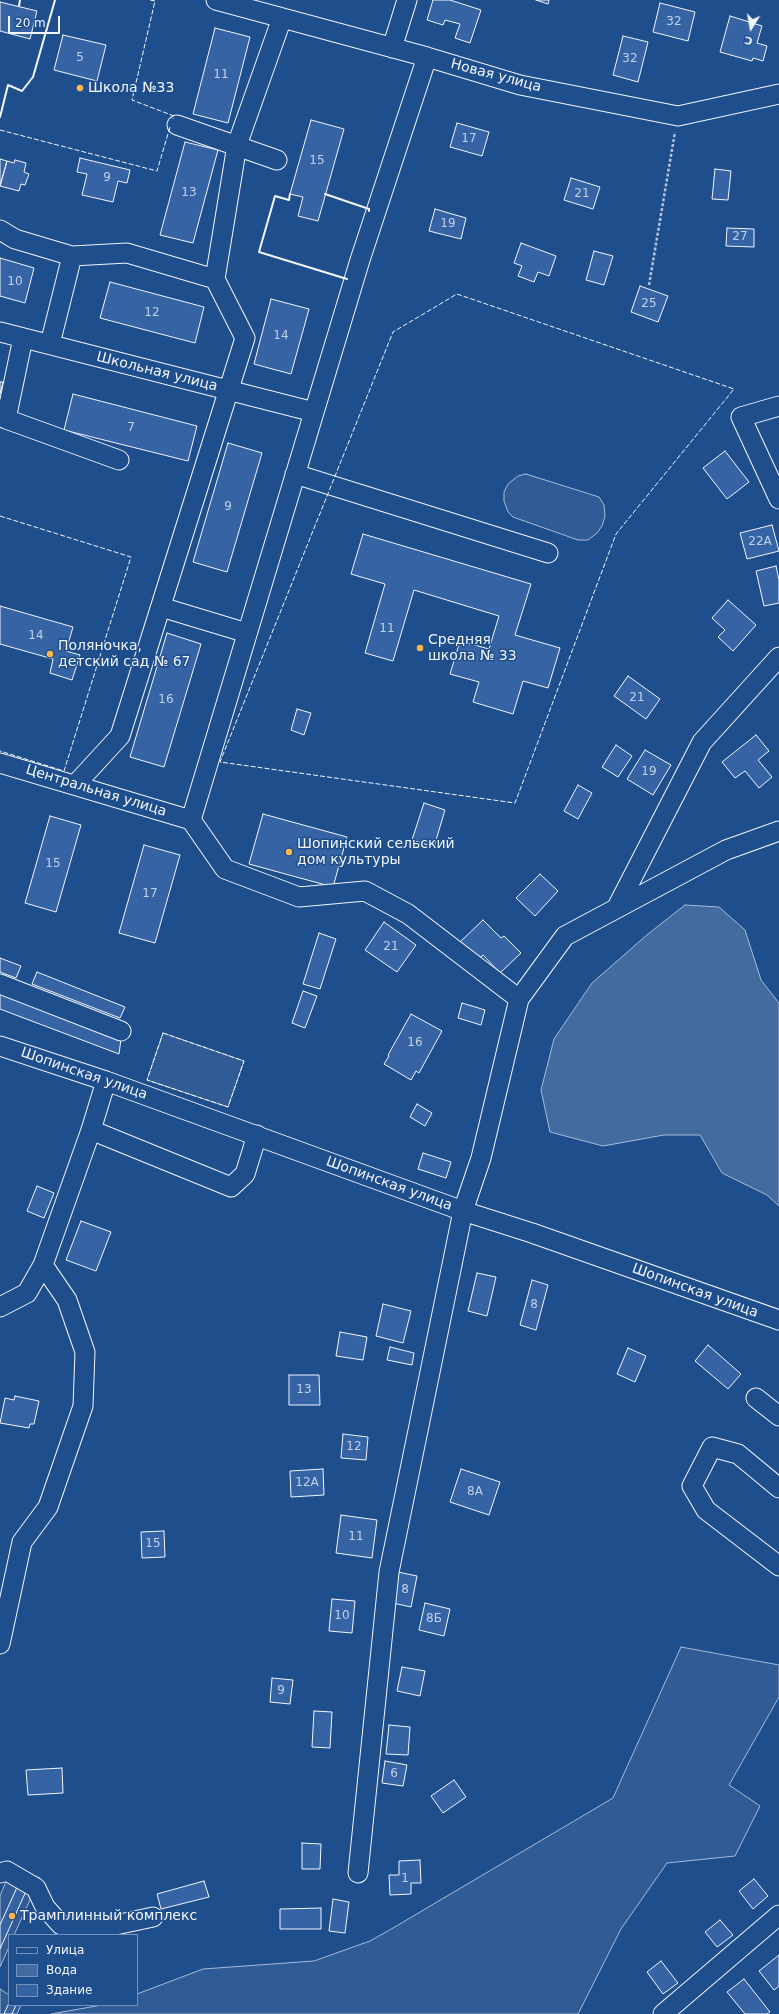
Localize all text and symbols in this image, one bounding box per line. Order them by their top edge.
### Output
scale bar [10,8,62,34]
north arrow [731,8,771,48]
house number: 32 [666,15,682,29]
text: 20 m [15,16,46,30]
text: С [743,33,754,47]
house number: 5 [76,51,84,65]
house number: 32 [622,52,638,66]
street label: Новая улица [449,56,543,96]
house number: 11 [213,68,229,82]
place label: Школа №33 [88,80,174,96]
marker: Школа №33 [75,83,85,93]
house number: 17 [461,132,477,146]
house number: 15 [309,154,325,168]
house number: 9 [103,171,111,185]
house number: 13 [181,186,197,200]
house number: 21 [574,187,590,201]
house number: 19 [440,217,456,231]
house number: 27 [732,230,748,244]
house number: 10 [7,275,23,289]
house number: 25 [641,297,657,311]
house number: 12 [144,306,160,320]
house number: 14 [273,329,289,343]
street label: Школьная улица [95,349,219,395]
house number: 7 [127,421,135,435]
house number: 9 [224,500,232,514]
house number: 22А [748,535,772,549]
house number: 11 [379,622,395,636]
house number: 14 [28,629,44,643]
place label: Средняя школа № 33 [428,632,517,664]
place label: Поляночка, детский сад № 67 [58,638,190,670]
marker: Средняя школа № 33 [415,643,425,653]
marker: Поляночка, детский сад № 67 [45,649,55,659]
house number: 21 [629,691,645,705]
house number: 16 [158,693,174,707]
street label: Центральная улица [23,762,169,820]
house number: 19 [641,765,657,779]
place label: Шопинский сельский дом культуры [297,836,455,868]
marker: Шопинский сельский дом культуры [284,847,294,857]
house number: 15 [45,857,61,871]
house number: 17 [142,887,158,901]
house number: 21 [383,940,399,954]
house number: 16 [407,1036,423,1050]
street label: Шопинская улица [18,1044,150,1104]
street label: Шопинская улица [324,1153,454,1215]
street label: Шопинская улица [630,1260,760,1322]
house number: 8 [530,1298,538,1312]
house number: 13 [296,1383,312,1397]
house number: 12 [346,1440,362,1454]
house number: 12А [295,1476,319,1490]
house number: 8А [467,1485,483,1499]
house number: 11 [348,1530,364,1544]
house number: 15 [145,1537,161,1551]
house number: 8 [401,1583,409,1597]
house number: 10 [334,1609,350,1623]
house number: 8Б [426,1612,442,1626]
house number: 9 [277,1684,285,1698]
house number: 6 [390,1767,398,1781]
house number: 1 [401,1872,409,1886]
place label: Трамплинный комплекс [20,1908,197,1924]
marker: Трамплинный комплекс [7,1911,17,1921]
legend [8,1934,138,2006]
text: Улица [46,1943,84,1957]
text: Вода [46,1963,77,1977]
text: Здание [46,1983,92,1997]

